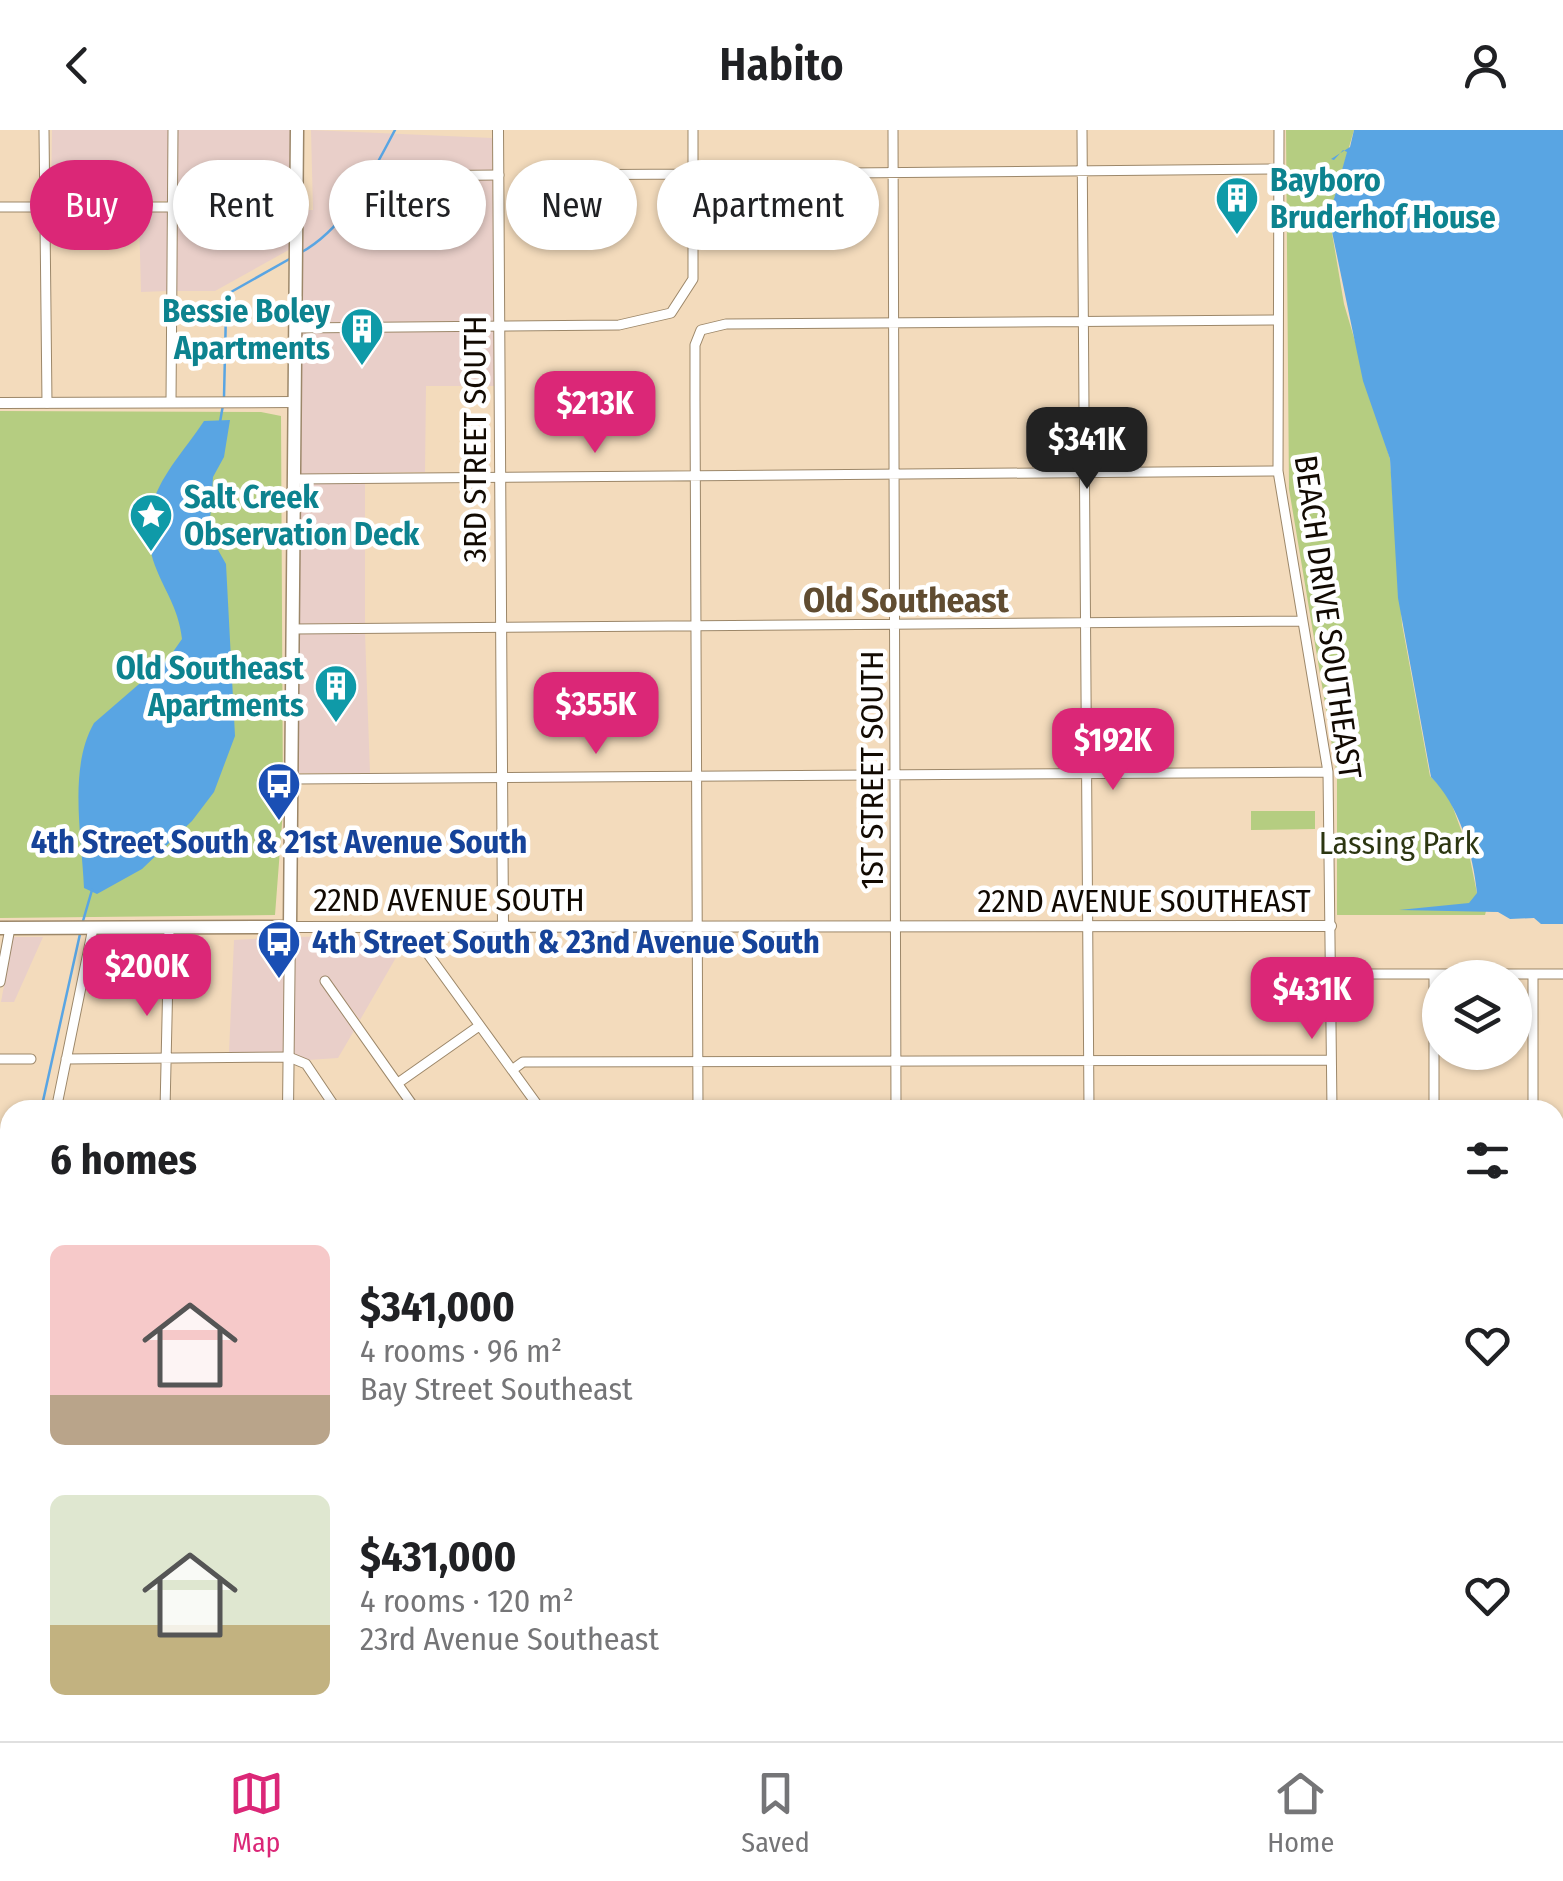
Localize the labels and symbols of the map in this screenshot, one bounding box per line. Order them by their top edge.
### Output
place label: Bayboro Bruderhof House [1270,161,1496,236]
building icon: Bayboro Bruderhof House [1214,175,1260,236]
place label: Bessie Boley Apartments [162,292,331,367]
building icon: Bessie Boley Apartments [339,306,385,367]
street label: 3RD STREET SOUTH [456,316,494,562]
pin: $213K [525,371,665,456]
pin: $341K [1017,407,1157,492]
street label: BEACH DRIVE SOUTHEAST [1286,453,1370,781]
place label: Salt Creek Observation Deck [184,478,420,553]
place icon: Salt Creek Observation Deck [128,492,174,553]
district label: Old Southeast [803,579,1010,621]
place label: Old Southeast Apartments [116,649,305,724]
street label: 1ST STREET SOUTH [853,651,891,889]
building icon: Old Southeast Apartments [313,663,359,724]
pin: $355K [526,672,666,757]
pin: $192K [1043,708,1183,793]
bus stop icon: 4th Street South & 21st Avenue South [256,761,302,822]
place label: 4th Street South & 21st Avenue South [31,823,527,861]
park label: Lassing Park [1319,824,1479,862]
street label: 22ND AVENUE SOUTH [313,881,585,919]
street label: 22ND AVENUE SOUTHEAST [977,882,1311,920]
bus stop icon: 4th Street South & 23nd Avenue South [256,919,302,980]
place label: 4th Street South & 23nd Avenue South [312,923,820,961]
pin: $200K [77,934,217,1019]
pin: $431K [1242,957,1382,1042]

